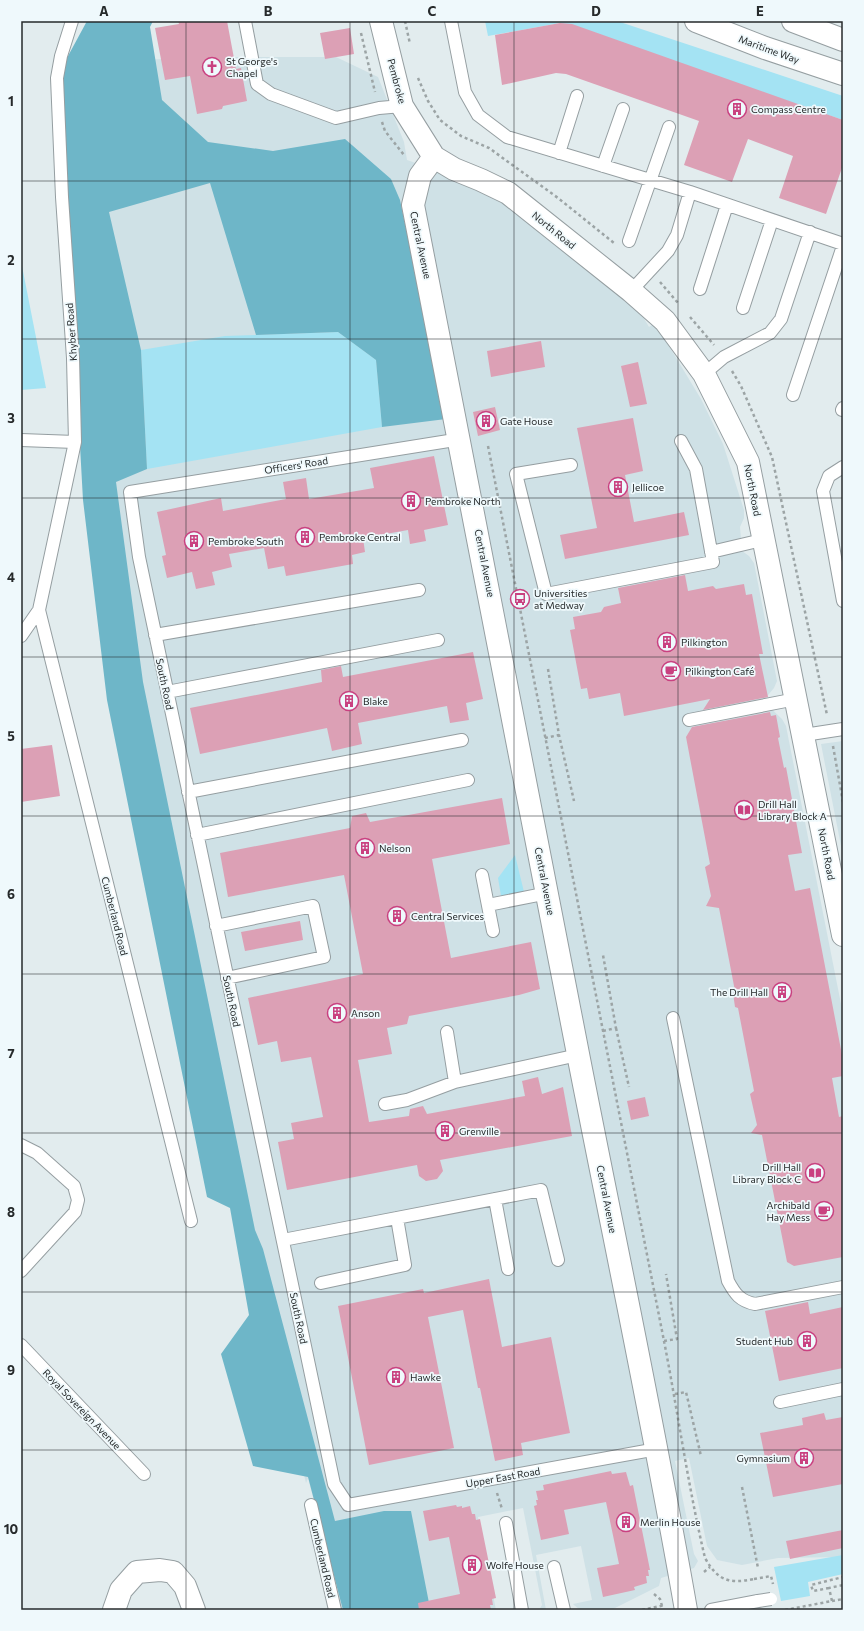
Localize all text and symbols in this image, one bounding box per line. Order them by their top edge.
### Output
text: A [99,3,109,19]
text: B [264,3,273,19]
text: C [428,3,437,19]
text: D [591,3,601,19]
text: E [756,3,764,19]
street label: Maritime Way [737,32,801,66]
place label: St George's Chapel [226,55,278,79]
church icon: St George's Chapel [201,56,223,78]
street label: Pembroke [385,57,409,105]
text: 1 [8,93,14,109]
building icon: Compass Centre [726,98,748,120]
place label: Compass Centre [751,103,826,115]
street label: North Road [530,209,578,251]
street label: Central Avenue [408,210,434,280]
text: 2 [7,252,15,268]
street label: Khyber Road [63,302,79,361]
text: 3 [7,410,15,426]
building icon: Gate House [475,410,497,432]
place label: Gate House [500,415,553,427]
street label: Officers' Road [263,454,329,476]
street label: North Road [742,463,764,517]
building icon: Jellicoe [607,476,629,498]
place label: Jellicoe [632,481,664,493]
building icon: Pembroke North [400,490,422,512]
place label: Pembroke North [425,495,501,507]
building icon: Pembroke Central [294,526,316,548]
street label: Central Avenue [473,528,497,598]
building icon: Pembroke South [183,530,205,552]
place label: Pembroke Central [319,531,401,543]
place label: Pembroke South [208,535,283,547]
text: 4 [7,569,15,585]
place label: Universities at Medway [534,587,588,611]
bus stop icon: Universities at Medway [509,588,531,610]
building icon: Pilkington [656,631,678,653]
place label: Pilkington [681,636,727,648]
street label: South Road [154,657,176,711]
cafe icon: Pilkington Café [660,660,682,682]
place label: Pilkington Café [685,665,754,677]
building icon: Blake [338,690,360,712]
place label: Blake [363,695,388,707]
text: 5 [7,728,15,744]
place label: Drill Hall Library Block A [758,798,827,822]
library icon: Drill Hall Library Block A [733,799,755,821]
street label: North Road [816,827,838,881]
building icon: Nelson [354,837,376,859]
place label: Nelson [379,842,411,854]
street label: Central Avenue [533,846,557,916]
street label: Cumberland Road [99,875,131,957]
text: 6 [7,886,15,902]
building icon: Central Services [386,905,408,927]
place label: Central Services [411,910,485,922]
street label: South Road [221,974,243,1028]
building icon: The Drill Hall [771,981,793,1003]
place label: The Drill Hall [710,986,768,998]
building icon: Anson [326,1002,348,1024]
place label: Anson [351,1007,380,1019]
text: 7 [7,1045,15,1061]
building icon: Grenville [434,1120,456,1142]
place label: Grenville [459,1125,499,1137]
place label: Drill Hall Library Block C [732,1161,801,1185]
library icon: Drill Hall Library Block C [804,1162,826,1184]
street label: Central Avenue [595,1164,619,1234]
place label: Archibald Hay Mess [766,1199,810,1223]
cafe icon: Archibald Hay Mess [813,1200,835,1222]
text: 8 [7,1204,15,1220]
street label: South Road [288,1291,310,1345]
building icon: Student Hub [796,1330,818,1352]
place label: Student Hub [736,1335,793,1347]
text: 9 [7,1362,15,1378]
street label: Royal Sovereign Avenue [41,1366,123,1452]
building icon: Hawke [385,1366,407,1388]
place label: Hawke [410,1371,441,1383]
building icon: Gymnasium [793,1447,815,1469]
place label: Gymnasium [737,1452,790,1464]
street label: Upper East Road [465,1465,541,1489]
building icon: Merlin House [615,1511,637,1533]
place label: Merlin House [640,1516,700,1528]
street label: Cumberland Road [308,1517,338,1599]
text: 10 [4,1521,19,1537]
building icon: Wolfe House [461,1554,483,1576]
place label: Wolfe House [486,1559,544,1571]

